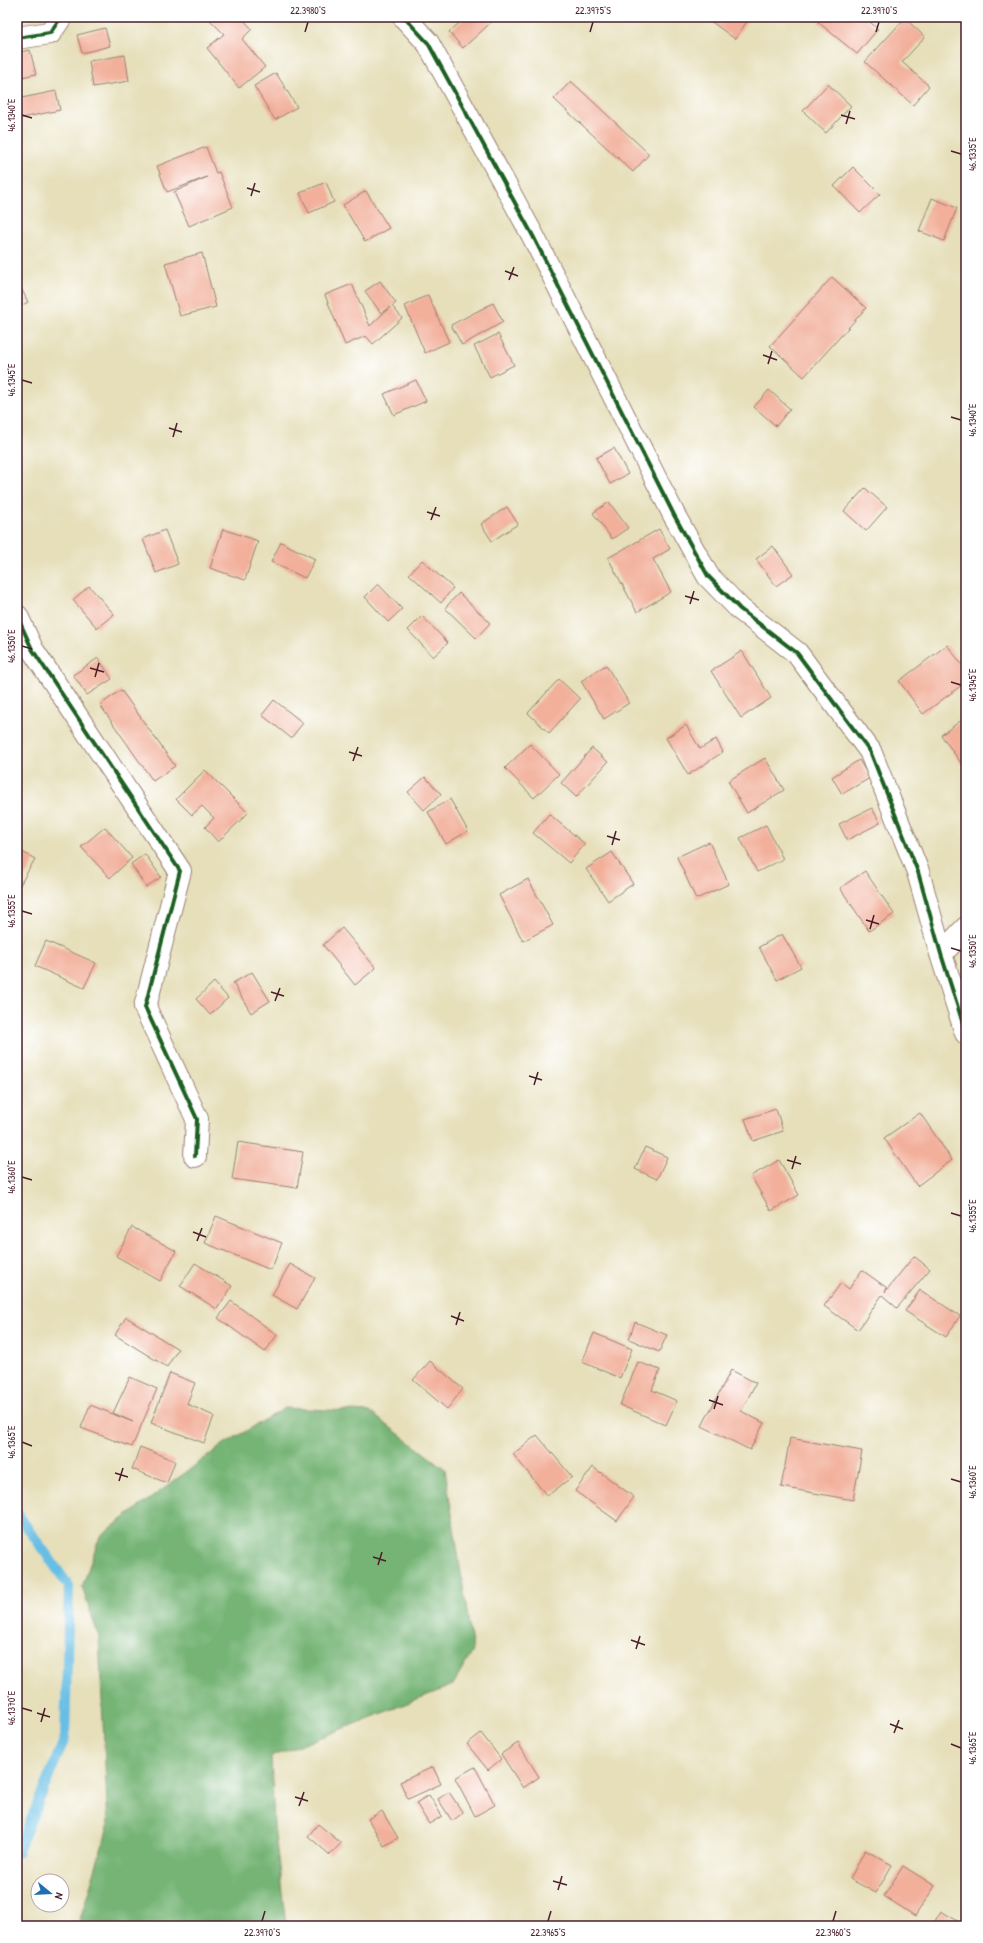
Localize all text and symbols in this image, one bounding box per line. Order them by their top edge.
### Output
text: 22.3980°S [290,4,326,17]
text: 22.3975°S [575,4,611,17]
text: 22.3970°S [861,4,897,17]
text: 46.1340°E [5,98,18,131]
text: 46.1335°E [966,137,979,171]
text: 46.1345°E [5,363,18,396]
text: 46.1340°E [966,403,979,436]
text: 46.1350°E [5,629,18,663]
text: 46.1345°E [966,668,979,701]
text: 46.1355°E [5,894,18,928]
text: 46.1350°E [966,934,979,968]
text: 46.1360°E [5,1160,18,1194]
text: 46.1355°E [966,1199,979,1233]
text: 46.1365°E [5,1425,18,1458]
text: 46.1360°E [966,1465,979,1499]
text: 46.1370°E [5,1690,18,1725]
text: 46.1365°E [966,1731,979,1764]
north arrow [30,1873,70,1913]
text: N [52,1891,67,1901]
text: 22.3970°S [244,1926,280,1939]
text: 22.3965°S [531,1926,566,1939]
text: 22.3960°S [815,1926,851,1939]

